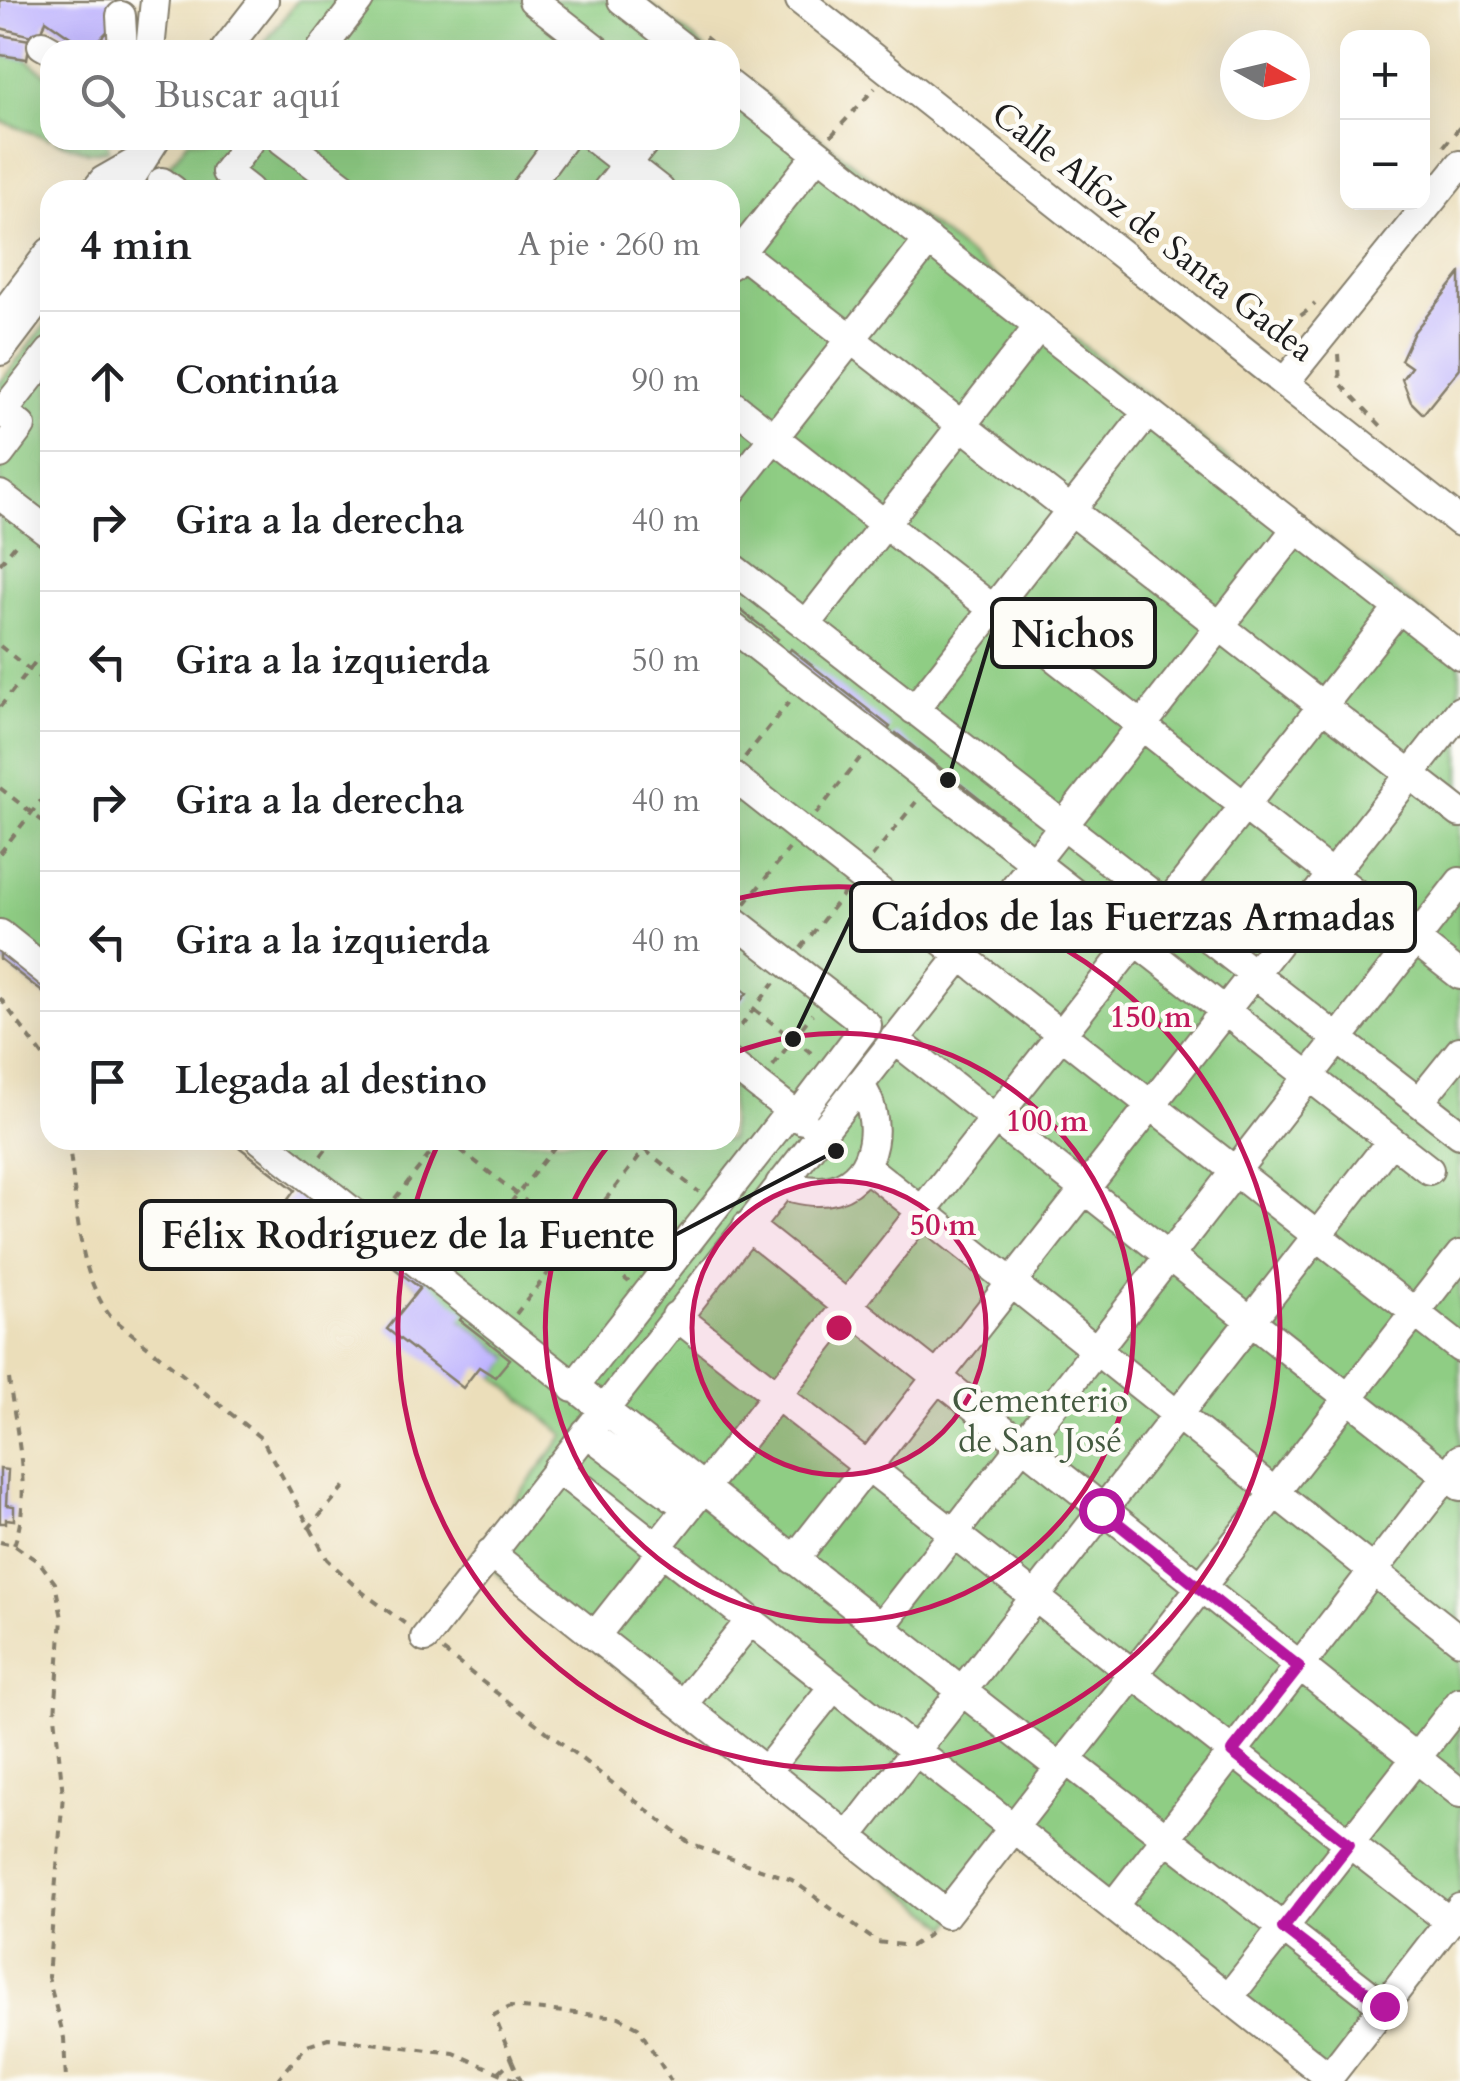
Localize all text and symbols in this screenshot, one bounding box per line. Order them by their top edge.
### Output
north arrow [1220,30,1310,120]
map controls [1340,30,1430,210]
button: + [1340,30,1430,120]
search box [40,40,740,150]
icon: search [75,68,130,123]
text: Buscar aquí [155,69,341,121]
street label: Calle Alfoz de Santa Gadea [981,91,1325,373]
button: − [1340,120,1430,210]
text: 4 min [80,217,192,274]
text: A pie · 260 m [518,223,700,267]
icon: ahead [80,354,135,409]
text: Continúa [175,355,339,407]
text: 90 m [632,359,700,403]
icon: right [80,494,135,549]
text: Gira a la derecha [175,495,464,547]
text: 40 m [632,499,700,543]
callout: Nichos [992,599,1155,667]
text: Nichos [1011,609,1135,661]
icon: left [80,634,135,689]
text: Gira a la izquierda [175,635,490,687]
text: 50 m [632,639,700,683]
icon: right [80,774,135,829]
text: Gira a la derecha [175,775,464,827]
text: 40 m [632,779,700,823]
callout: Caídos de las Fuerzas Armadas [851,883,1415,951]
text: Caídos de las Fuerzas Armadas [871,892,1395,944]
icon: left [80,914,135,969]
text: Gira a la izquierda [175,915,490,967]
text: 40 m [632,919,700,963]
text: 150 m [1110,997,1192,1038]
icon: arrive [80,1054,135,1109]
text: Llegada al destino [175,1055,487,1107]
text: 100 m [1006,1101,1088,1142]
callout: Félix Rodríguez de la Fuente [141,1201,675,1269]
text: 50 m [910,1205,977,1246]
text: Félix Rodríguez de la Fuente [161,1210,655,1262]
centre of rings [821,1310,857,1346]
park label: Cementerio de San José [952,1377,1128,1465]
route start [1079,1488,1125,1534]
route end [1362,1984,1408,2030]

